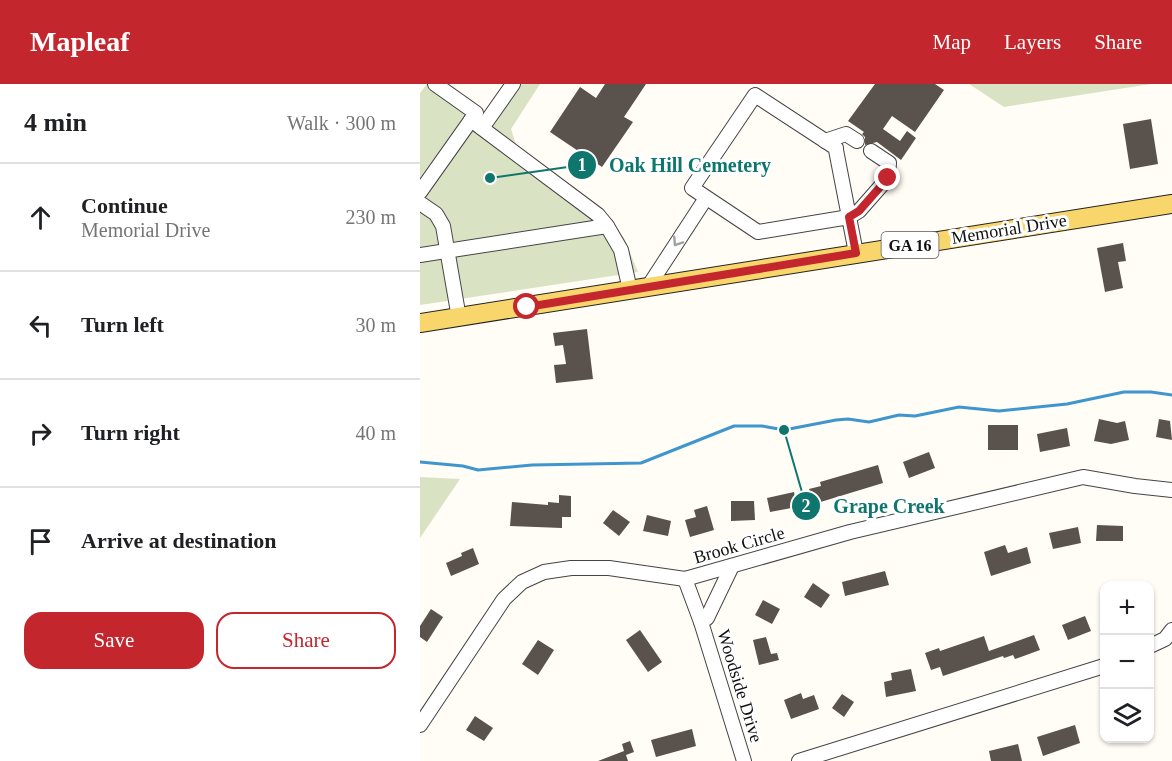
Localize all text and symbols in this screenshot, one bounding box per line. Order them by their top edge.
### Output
text: Mapleaf [30,26,130,57]
text: Map [933,30,971,54]
text: Layers [1004,30,1061,54]
text: Share [1094,30,1142,54]
text: 4 min [24,108,87,137]
text: Walk · 300 m [287,112,396,134]
callout: Oak Hill Cemetery [567,146,783,184]
text: Oak Hill Cemetery [609,154,771,177]
text: 1 [578,155,587,175]
route end [874,164,900,190]
text: Continue [81,193,168,218]
icon: ahead [24,201,57,234]
text: 230 m [345,206,396,228]
street label: Memorial Drive [950,210,1068,248]
text: Memorial Drive [81,219,210,241]
road number: GA 16 [882,232,938,258]
one-way arrow [673,236,684,247]
route start [513,293,539,319]
icon: left [24,309,57,342]
text: Turn left [81,312,164,337]
text: 30 m [355,314,396,336]
icon: right [24,417,57,450]
text: Turn right [81,420,180,445]
text: 40 m [355,422,396,444]
callout: Grape Creek [791,487,956,525]
text: Grape Creek [833,495,946,518]
text: 2 [802,496,811,516]
street label: Brook Circle [691,523,787,567]
icon: arrive [24,525,57,558]
text: Arrive at destination [81,528,277,553]
map controls [1100,581,1154,743]
button: + [1100,581,1154,635]
button: Save [24,612,204,669]
button: Share [216,612,396,669]
street label: Woodside Drive [713,627,767,745]
button: − [1100,635,1154,689]
button: layers [1100,689,1154,743]

